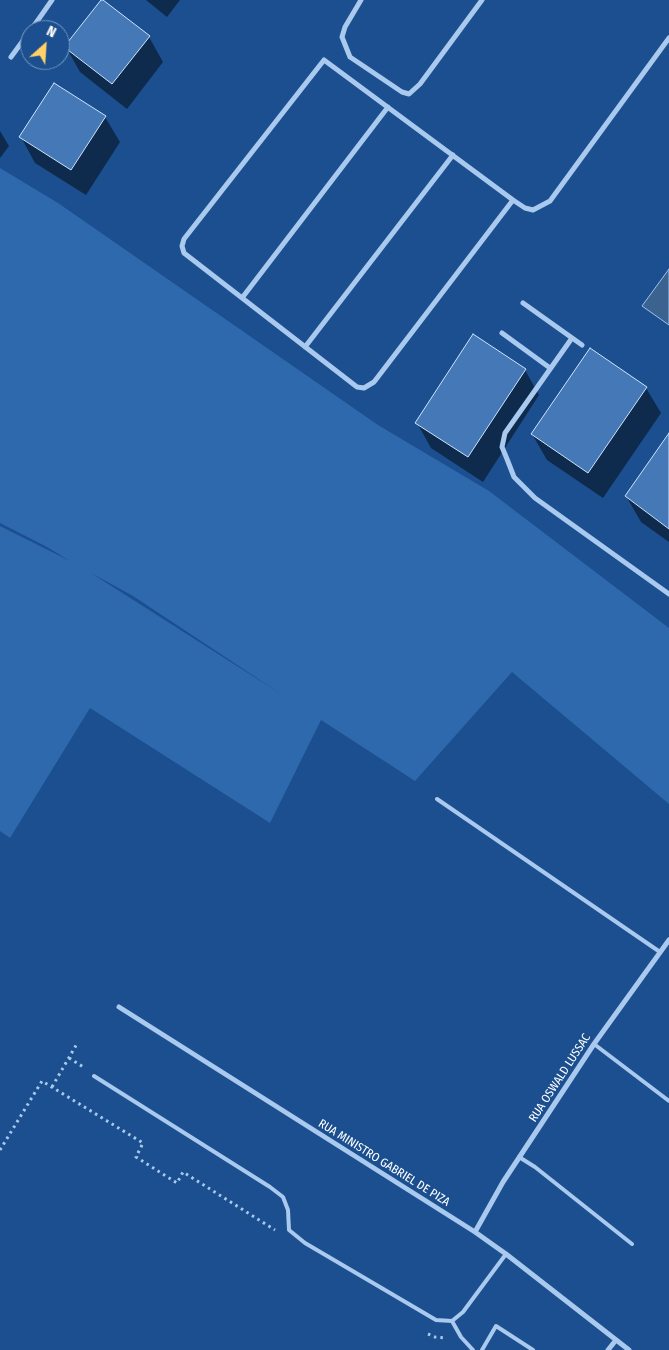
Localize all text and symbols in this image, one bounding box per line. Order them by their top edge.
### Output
north arrow [20,20,70,70]
text: N [44,22,59,41]
street label: RUA OSWALD LUSSAC [526,1031,594,1125]
street label: RUA MINISTRO GABRIEL DE PIZA [315,1116,453,1210]

